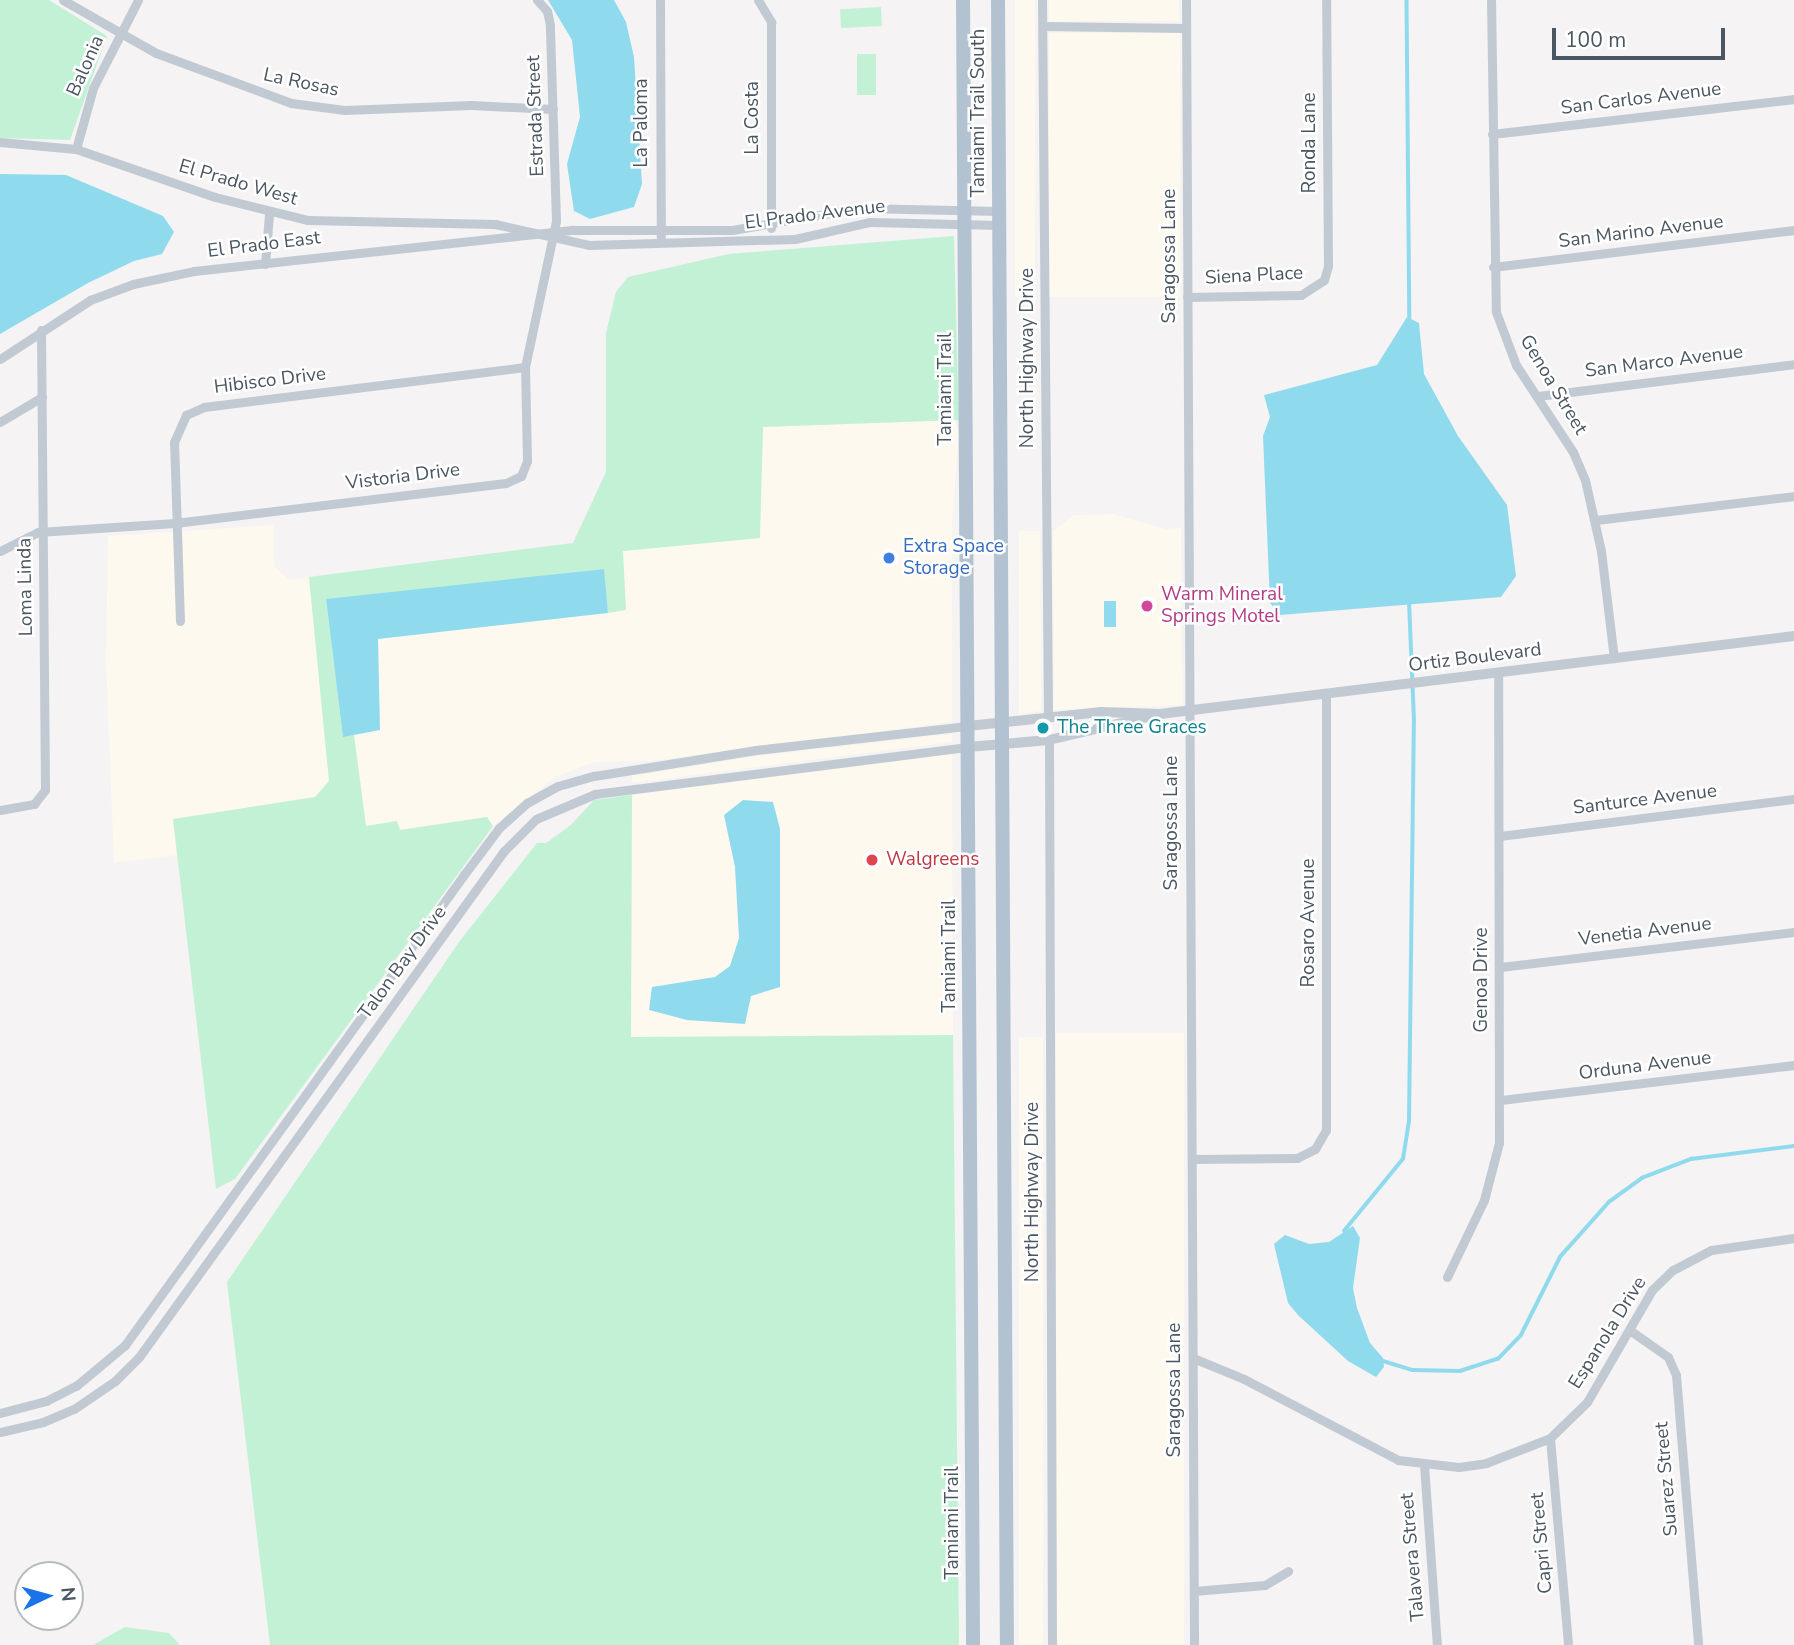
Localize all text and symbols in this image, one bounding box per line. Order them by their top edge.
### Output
scale bar [1556,14,1729,58]
text: 100 m [1565,26,1626,54]
street label: Tamiami Trail South [968,29,990,197]
street label: Balonia [63,32,109,100]
street label: Estrada Street [522,55,550,177]
street label: La Rosas [261,64,341,102]
street label: La Paloma [631,78,653,168]
street label: San Carlos Avenue [1559,78,1723,120]
street label: La Costa [742,81,764,155]
street label: Ronda Lane [1299,92,1321,194]
street label: El Prado West [176,155,300,211]
street label: Saragossa Lane [1159,189,1181,323]
street label: El Prado Avenue [743,195,887,235]
street label: San Marino Avenue [1557,211,1725,253]
street label: El Prado East [206,227,322,263]
street label: Siena Place [1204,262,1304,290]
street label: North Highway Drive [1017,268,1039,448]
street label: Genoa Street [1514,331,1592,439]
street label: Tamiami Trail [935,332,957,446]
street label: San Marco Avenue [1584,341,1744,383]
street label: Hibisco Drive [213,363,327,399]
street label: Vistoria Drive [345,459,461,495]
place label: Extra Space Storage [903,536,1004,580]
street label: Loma Linda [14,537,38,637]
marker: Extra Space Storage [881,550,897,566]
place label: Warm Mineral Springs Motel [1161,584,1283,628]
marker: Warm Mineral Springs Motel [1139,598,1155,614]
street label: Ortiz Boulevard [1407,639,1543,677]
place label: The Three Graces [1057,717,1207,739]
marker: The Three Graces [1035,720,1051,736]
street label: Saragossa Lane [1161,756,1183,890]
street label: Santurce Avenue [1572,780,1718,820]
place label: Walgreens [886,849,979,871]
marker: Walgreens [864,852,880,868]
street label: Rosaro Avenue [1298,858,1320,988]
street label: Tamiami Trail [939,899,961,1013]
street label: Talon Bay Drive [354,902,452,1024]
street label: Venetia Avenue [1577,913,1713,951]
street label: Genoa Drive [1471,927,1493,1033]
street label: Orduna Avenue [1577,1047,1713,1085]
street label: North Highway Drive [1022,1102,1044,1282]
street label: Espanola Drive [1564,1273,1652,1393]
street label: Saragossa Lane [1164,1323,1186,1457]
street label: Suarez Street [1651,1421,1683,1537]
street label: Tamiami Trail [942,1466,964,1580]
street label: Capri Street [1526,1491,1558,1595]
street label: Talavera Street [1396,1492,1430,1622]
north arrow [14,1561,84,1631]
text: N [54,1586,81,1603]

